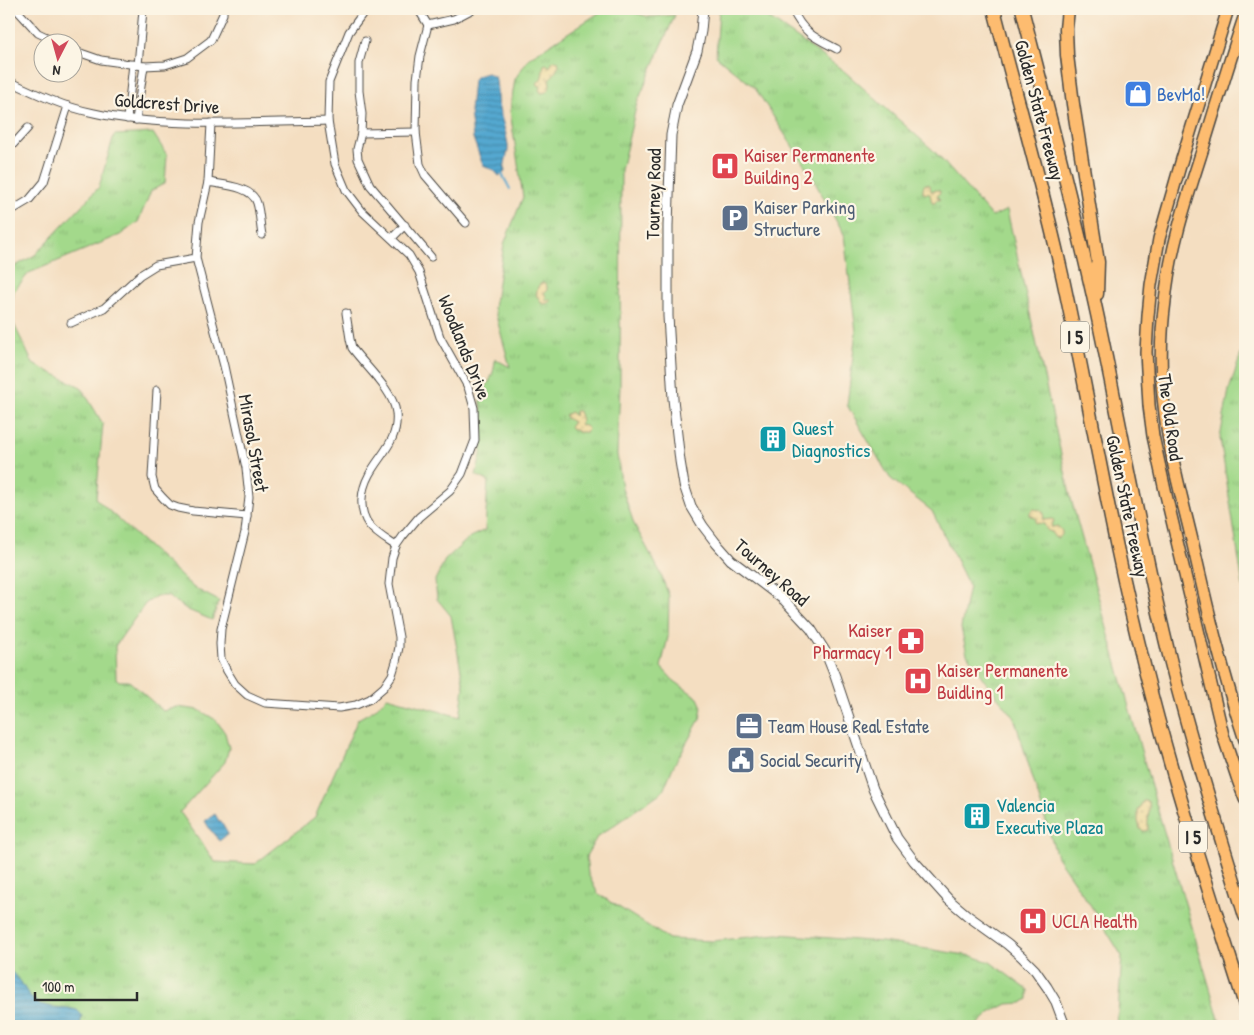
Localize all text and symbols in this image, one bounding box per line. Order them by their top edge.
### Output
north arrow [32,32,82,82]
street label: Golden State Freeway [1009,37,1071,183]
text: N [51,62,61,81]
shop icon: BevMo! [1123,79,1153,109]
place label: BevMo! [1157,81,1205,107]
street label: Goldcrest Drive [113,86,221,120]
place label: Kaiser Permanente Building 2 [744,142,876,190]
street label: Tourney Road [639,148,667,240]
hospital icon: Kaiser Permanente Building 2 [710,151,740,181]
place label: Kaiser Parking Structure [754,194,855,242]
parking icon: Kaiser Parking Structure [720,203,750,233]
street label: Woodlands Drive [432,291,498,403]
road number: I 5 [1061,322,1089,352]
street label: The Old Road [1152,372,1190,463]
street label: Mirasol Street [233,392,275,494]
place label: Quest Diagnostics [792,415,870,463]
building icon: Quest Diagnostics [758,424,788,454]
street label: Golden State Freeway [1100,432,1156,580]
street label: Tourney Road [729,532,815,612]
place label: Kaiser Pharmacy 1 [813,617,893,665]
pharmacy icon: Kaiser Pharmacy 1 [896,626,926,656]
place label: Kaiser Permanente Buidling 1 [937,657,1069,705]
hospital icon: Kaiser Permanente Buidling 1 [903,666,933,696]
office icon: Team House Real Estate [734,711,764,741]
place label: Team House Real Estate [768,713,930,739]
public building icon: Social Security [726,745,756,775]
place label: Social Security [760,747,862,773]
place label: Valencia Executive Plaza [996,792,1104,840]
building icon: Valencia Executive Plaza [962,801,992,831]
road number: I 5 [1179,822,1207,852]
hospital icon: UCLA Health [1018,906,1048,936]
place label: UCLA Health [1052,908,1137,934]
scale bar [35,970,138,1002]
text: 100 m [42,976,75,997]

